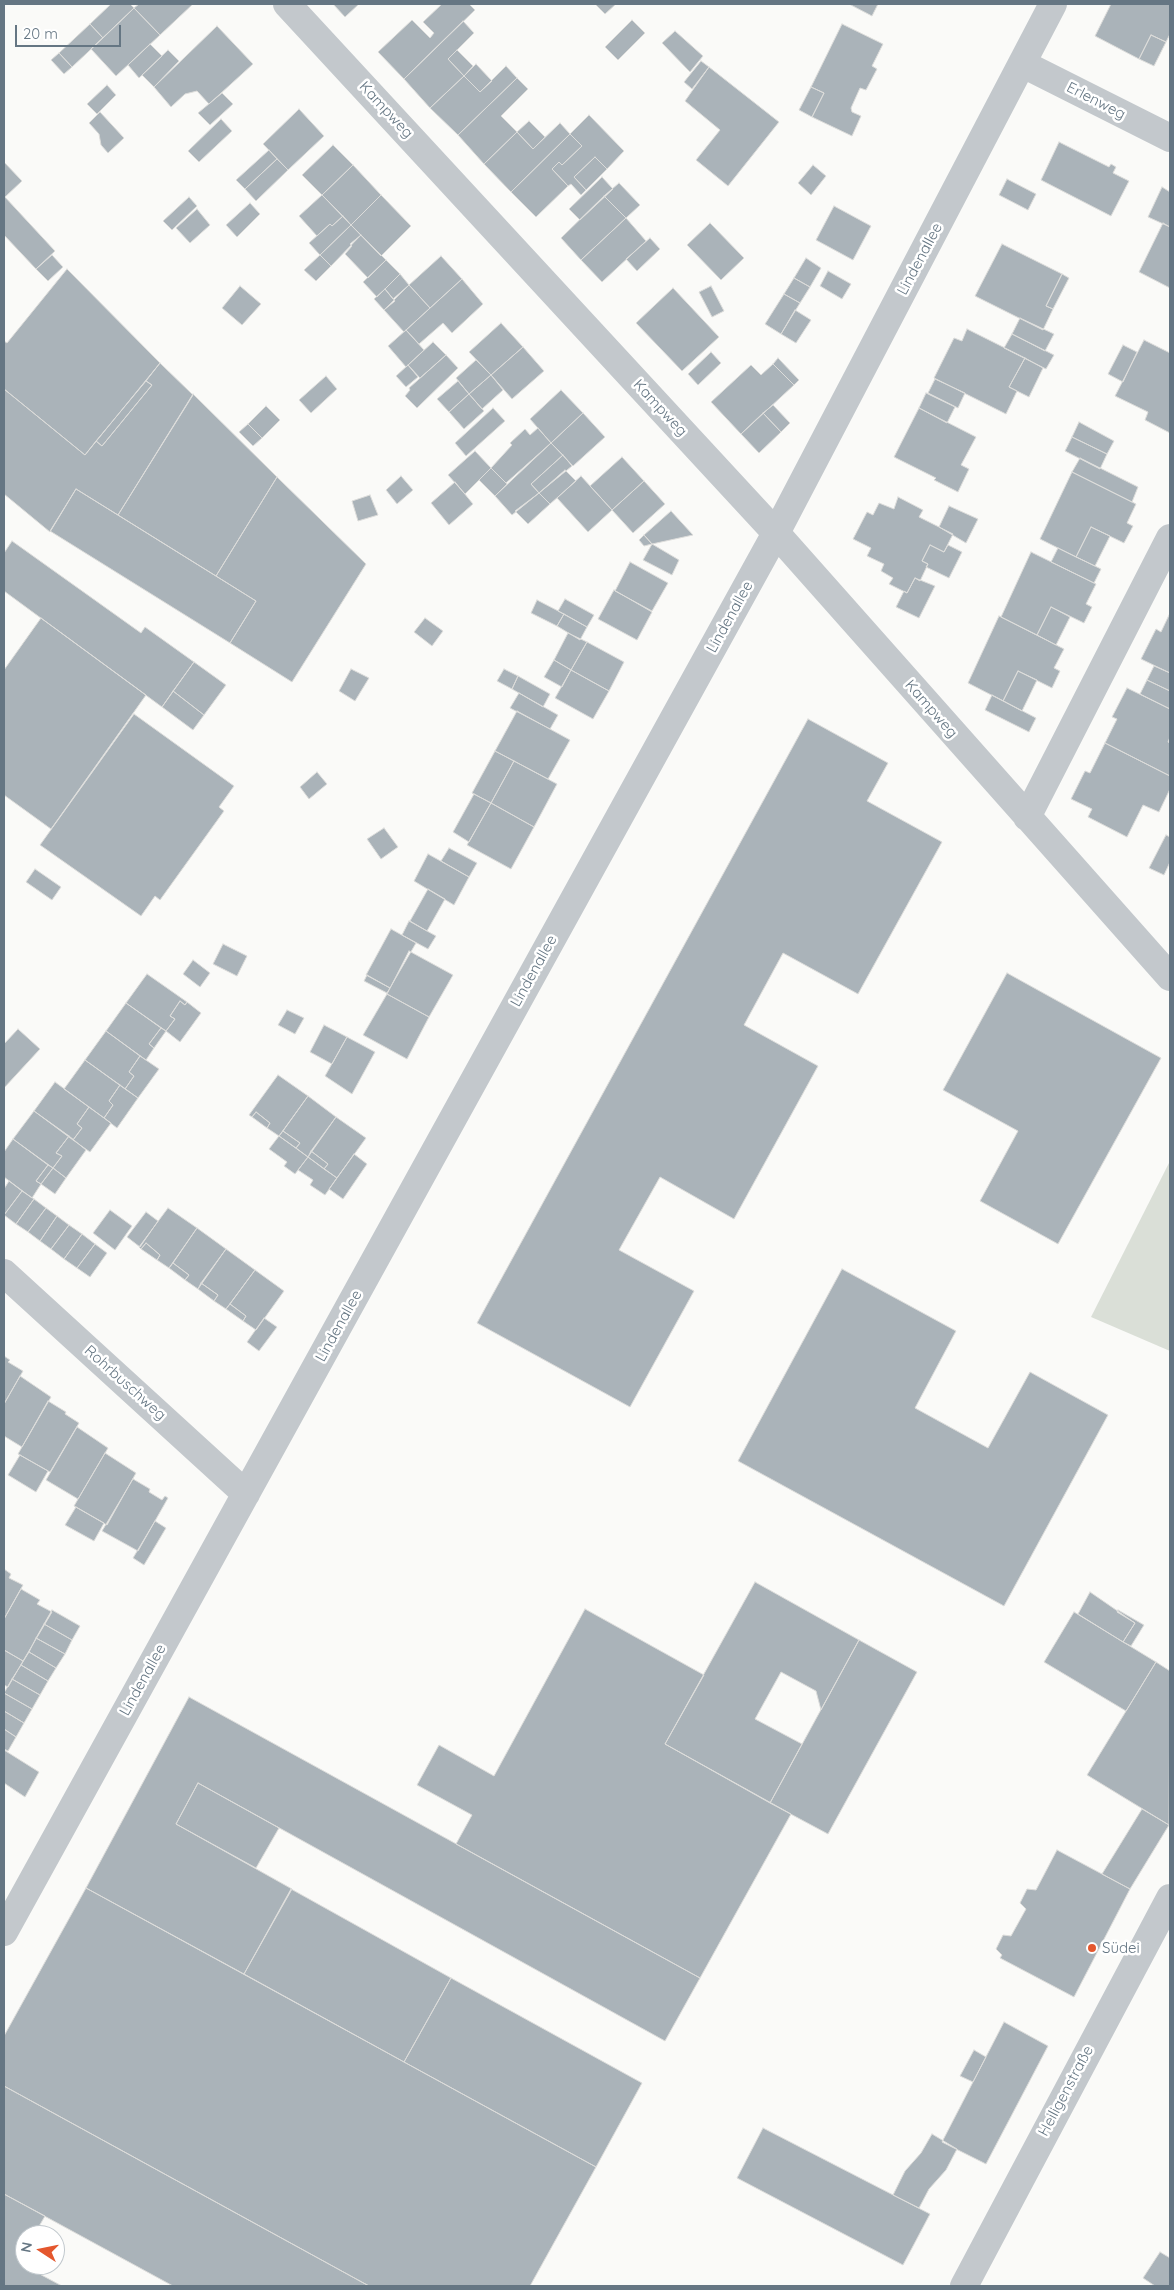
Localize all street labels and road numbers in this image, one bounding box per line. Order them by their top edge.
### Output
street label: Kampweg [355,78,417,142]
street label: Erlenweg [1063,79,1129,123]
street label: Lindenallee [894,220,946,298]
street label: Kampweg [629,376,691,440]
street label: Lindenallee [703,578,757,656]
street label: Kampweg [901,676,961,742]
street label: Lindenallee [507,932,561,1010]
street label: Lindenallee [312,1287,366,1365]
street label: Rohrbuschweg [81,1342,169,1424]
street label: Lindenallee [116,1641,170,1719]
street label: Heiligenstraße [1035,2043,1097,2139]

